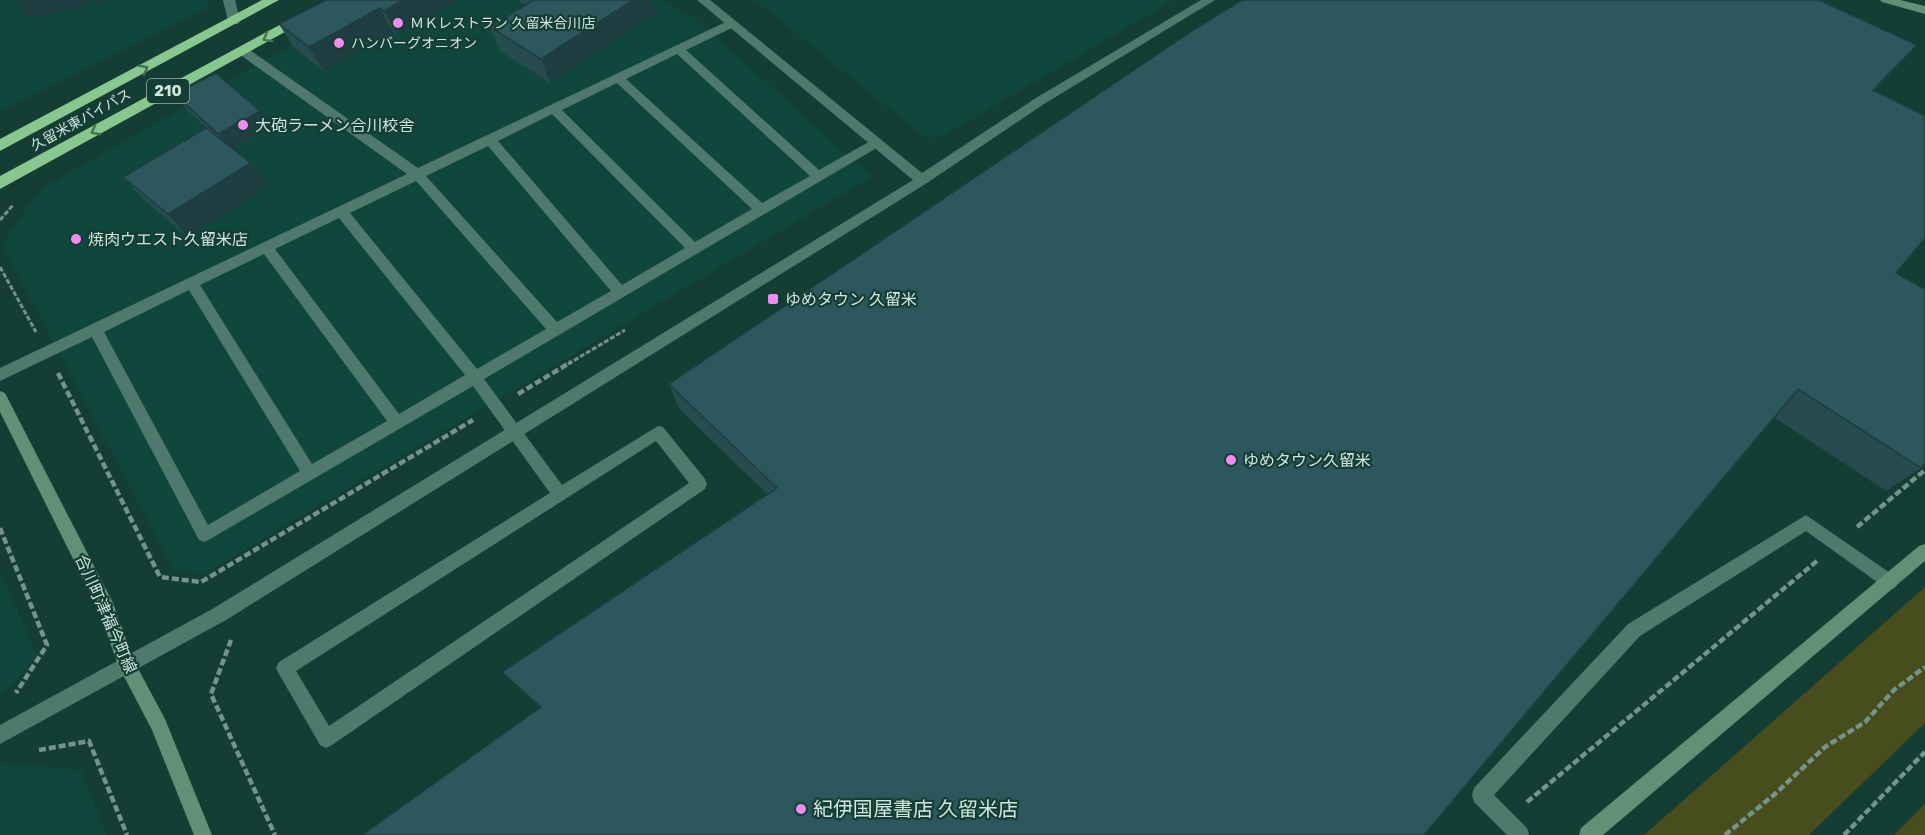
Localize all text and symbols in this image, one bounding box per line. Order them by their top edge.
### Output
place label: ＭＫレストラン 久留米合川店 [410,15,595,32]
marker: ＭＫレストラン 久留米合川店 [391,16,405,30]
one-way arrow [262,31,273,42]
place label: ハンバーグオニオン [351,35,477,52]
marker: ハンバーグオニオン [332,36,346,50]
one-way arrow [138,65,148,76]
road number: 210 [147,79,189,103]
street label: 久留米東バイパス [28,85,134,155]
place label: 大砲ラーメン合川校舎 [255,116,414,135]
marker: 大砲ラーメン合川校舎 [236,118,250,132]
one-way arrow [91,124,101,135]
place label: 焼肉ウエスト久留米店 [88,230,248,249]
marker: 焼肉ウエスト久留米店 [69,232,83,246]
place label: ゆめタウン 久留米 [785,290,917,309]
marker: ゆめタウン 久留米 [766,292,780,306]
place label: ゆめタウン久留米 [1243,451,1371,470]
marker: ゆめタウン久留米 [1224,453,1238,467]
street label: 合川町津福今町線 [71,552,141,676]
place label: 紀伊国屋書店 久留米店 [813,797,1018,821]
marker: 紀伊国屋書店 久留米店 [794,802,808,816]

